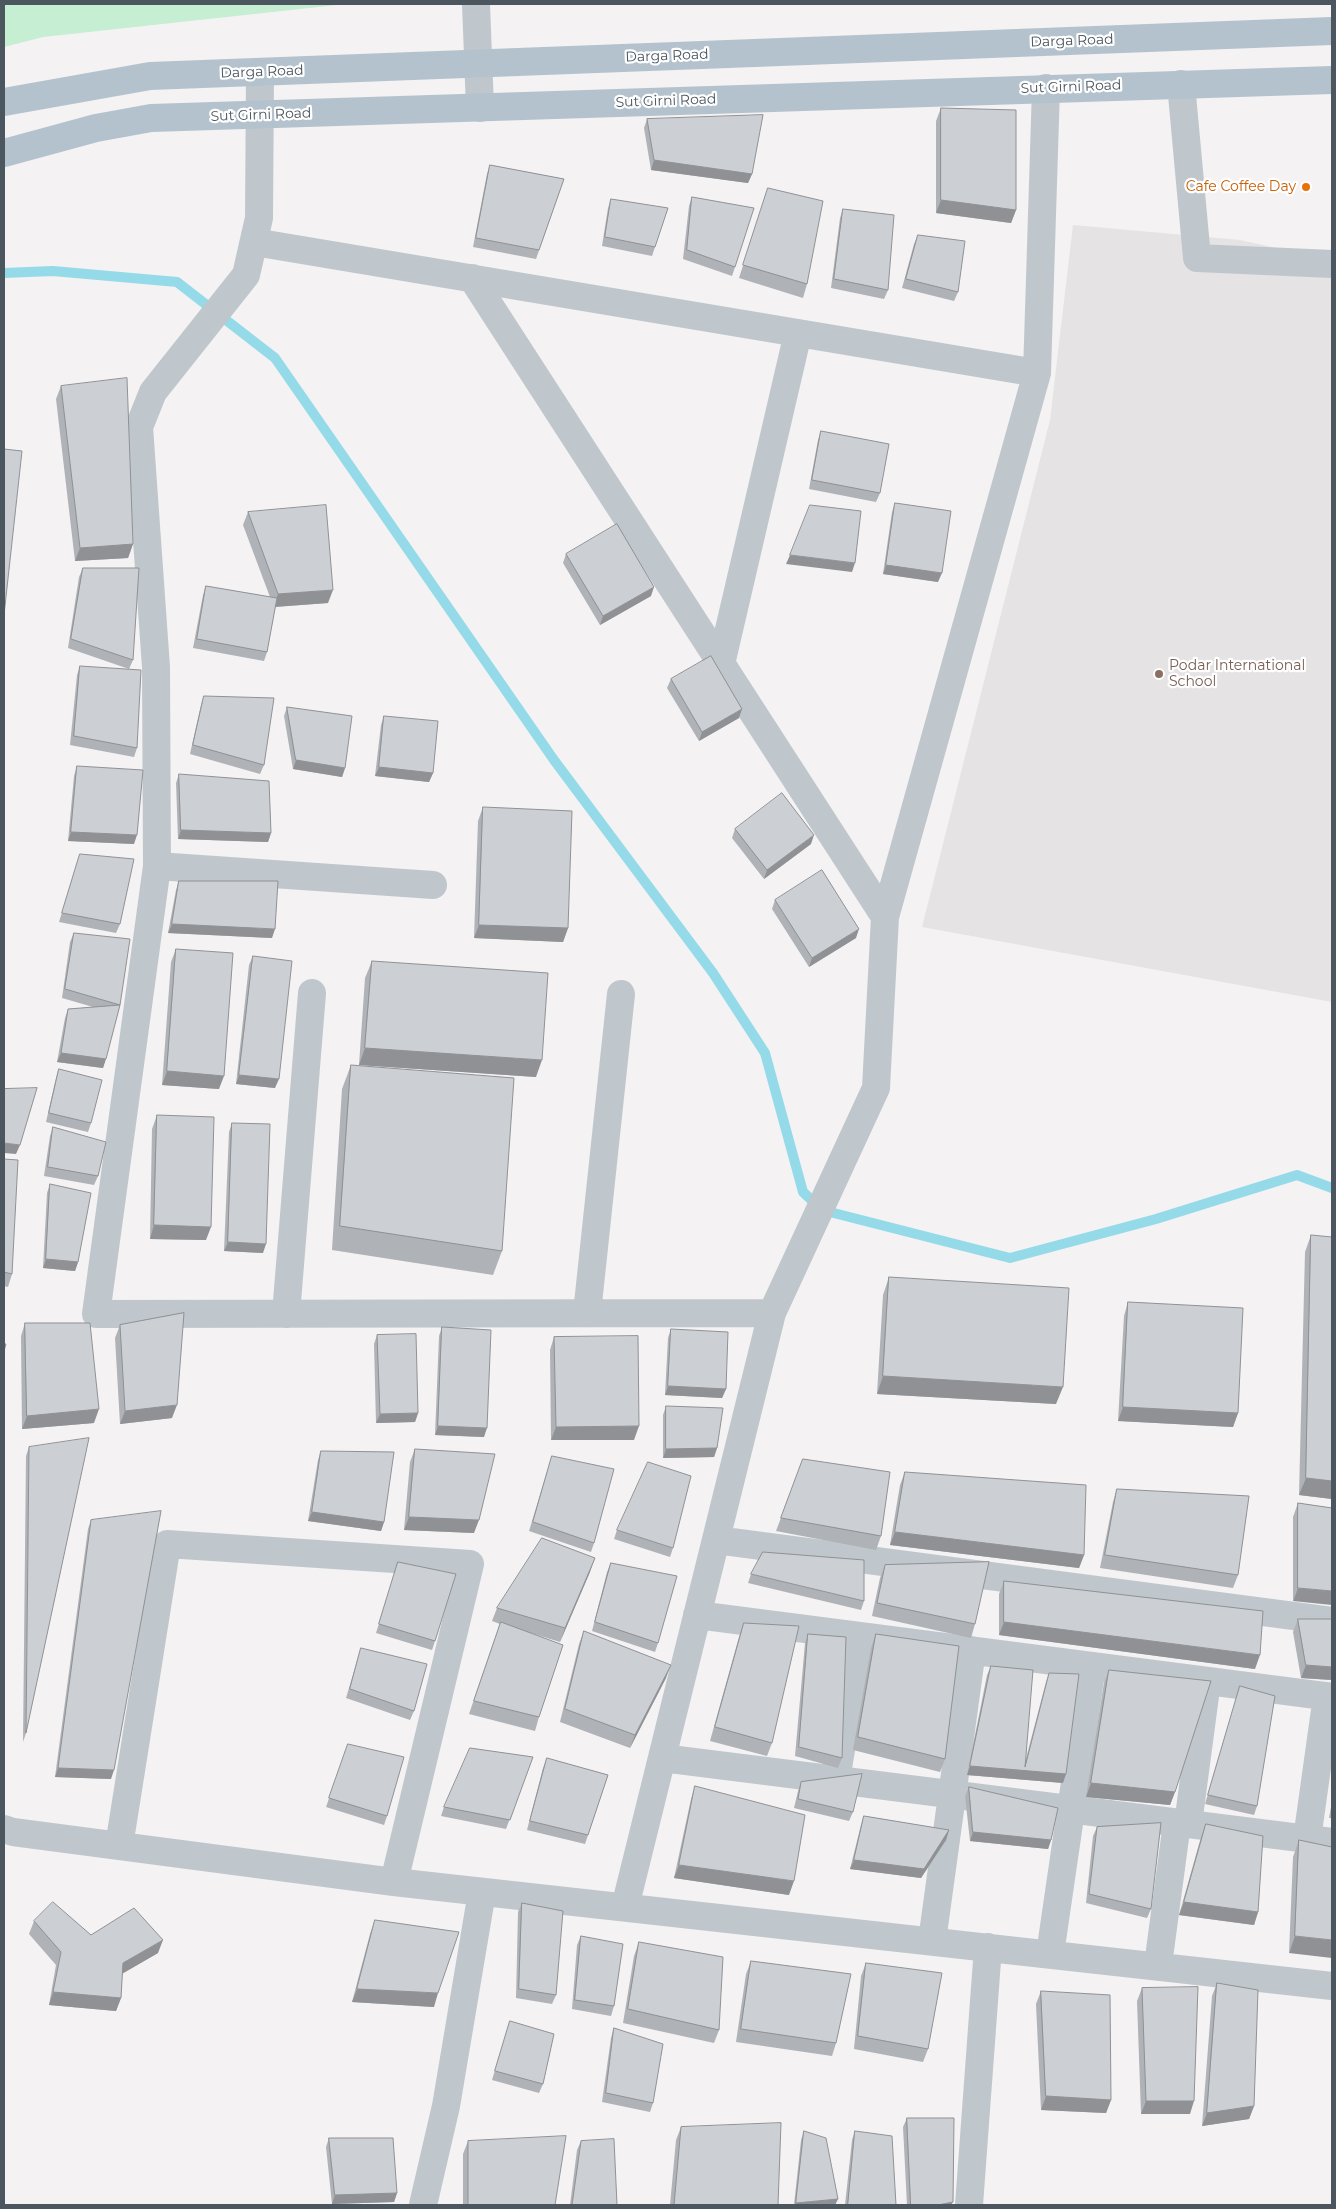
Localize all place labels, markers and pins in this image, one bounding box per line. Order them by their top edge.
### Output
place label: Cafe Coffee Day [1186,179,1296,195]
marker: Cafe Coffee Day [1300,181,1312,193]
place label: Podar International School [1169,658,1305,690]
marker: Podar International School [1153,668,1165,680]

